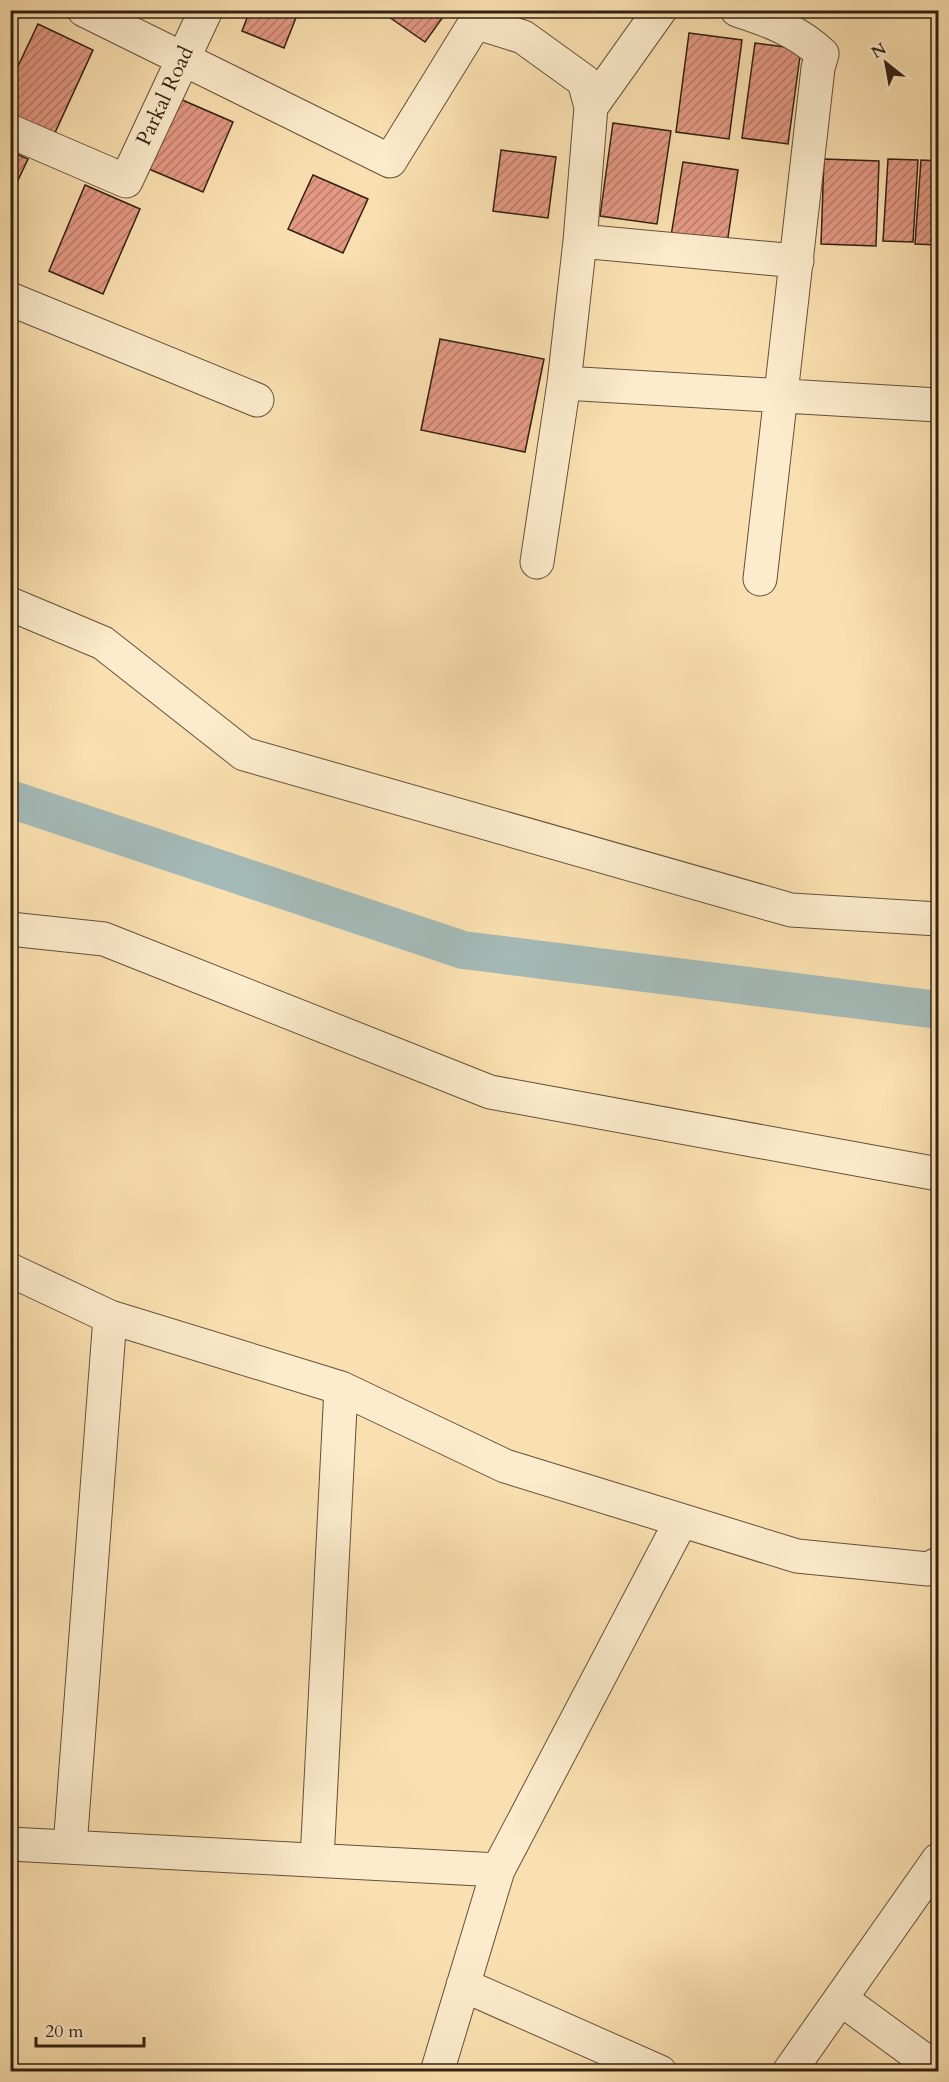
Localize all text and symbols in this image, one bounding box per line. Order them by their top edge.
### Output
north arrow [856,33,916,93]
text: N [867,38,891,64]
street label: Parkal Road [129,42,201,150]
scale bar [36,2010,144,2048]
text: 20 m [45,2019,84,2044]

